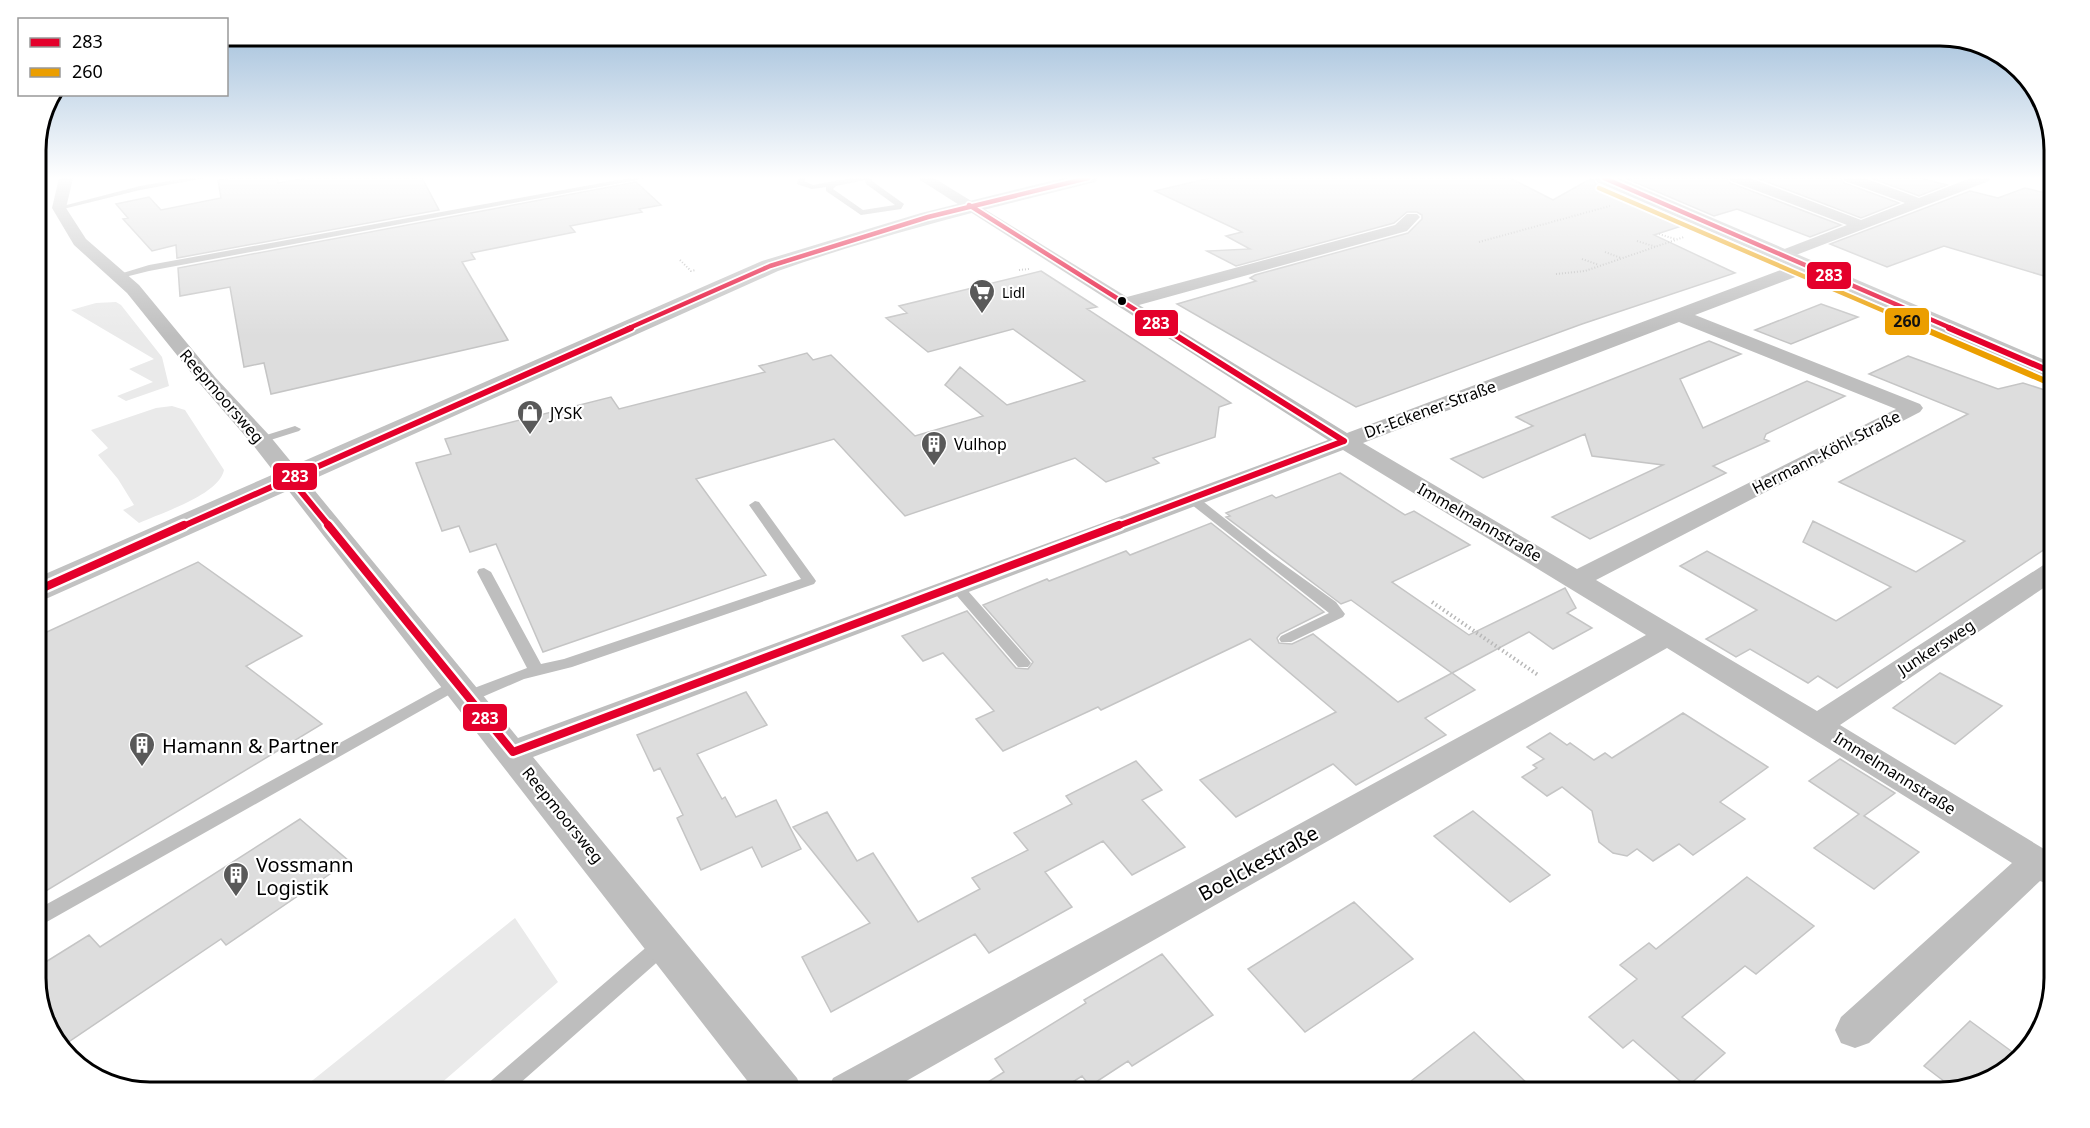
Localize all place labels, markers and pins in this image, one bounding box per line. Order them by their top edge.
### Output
supermarket icon: Lidl [967,277,997,315]
place label: Lidl [1002,283,1025,302]
unlabelled marker [1116,295,1128,307]
shop icon: JYSK [515,398,545,436]
place label: JYSK [548,402,582,424]
building icon: Vulhop [919,429,949,467]
place label: Vulhop [954,433,1007,455]
building icon: Hamann & Partner [127,730,157,768]
place label: Hamann & Partner [162,732,338,759]
place label: Vossmann Logistik [256,851,354,901]
building icon: Vossmann Logistik [221,860,251,898]

